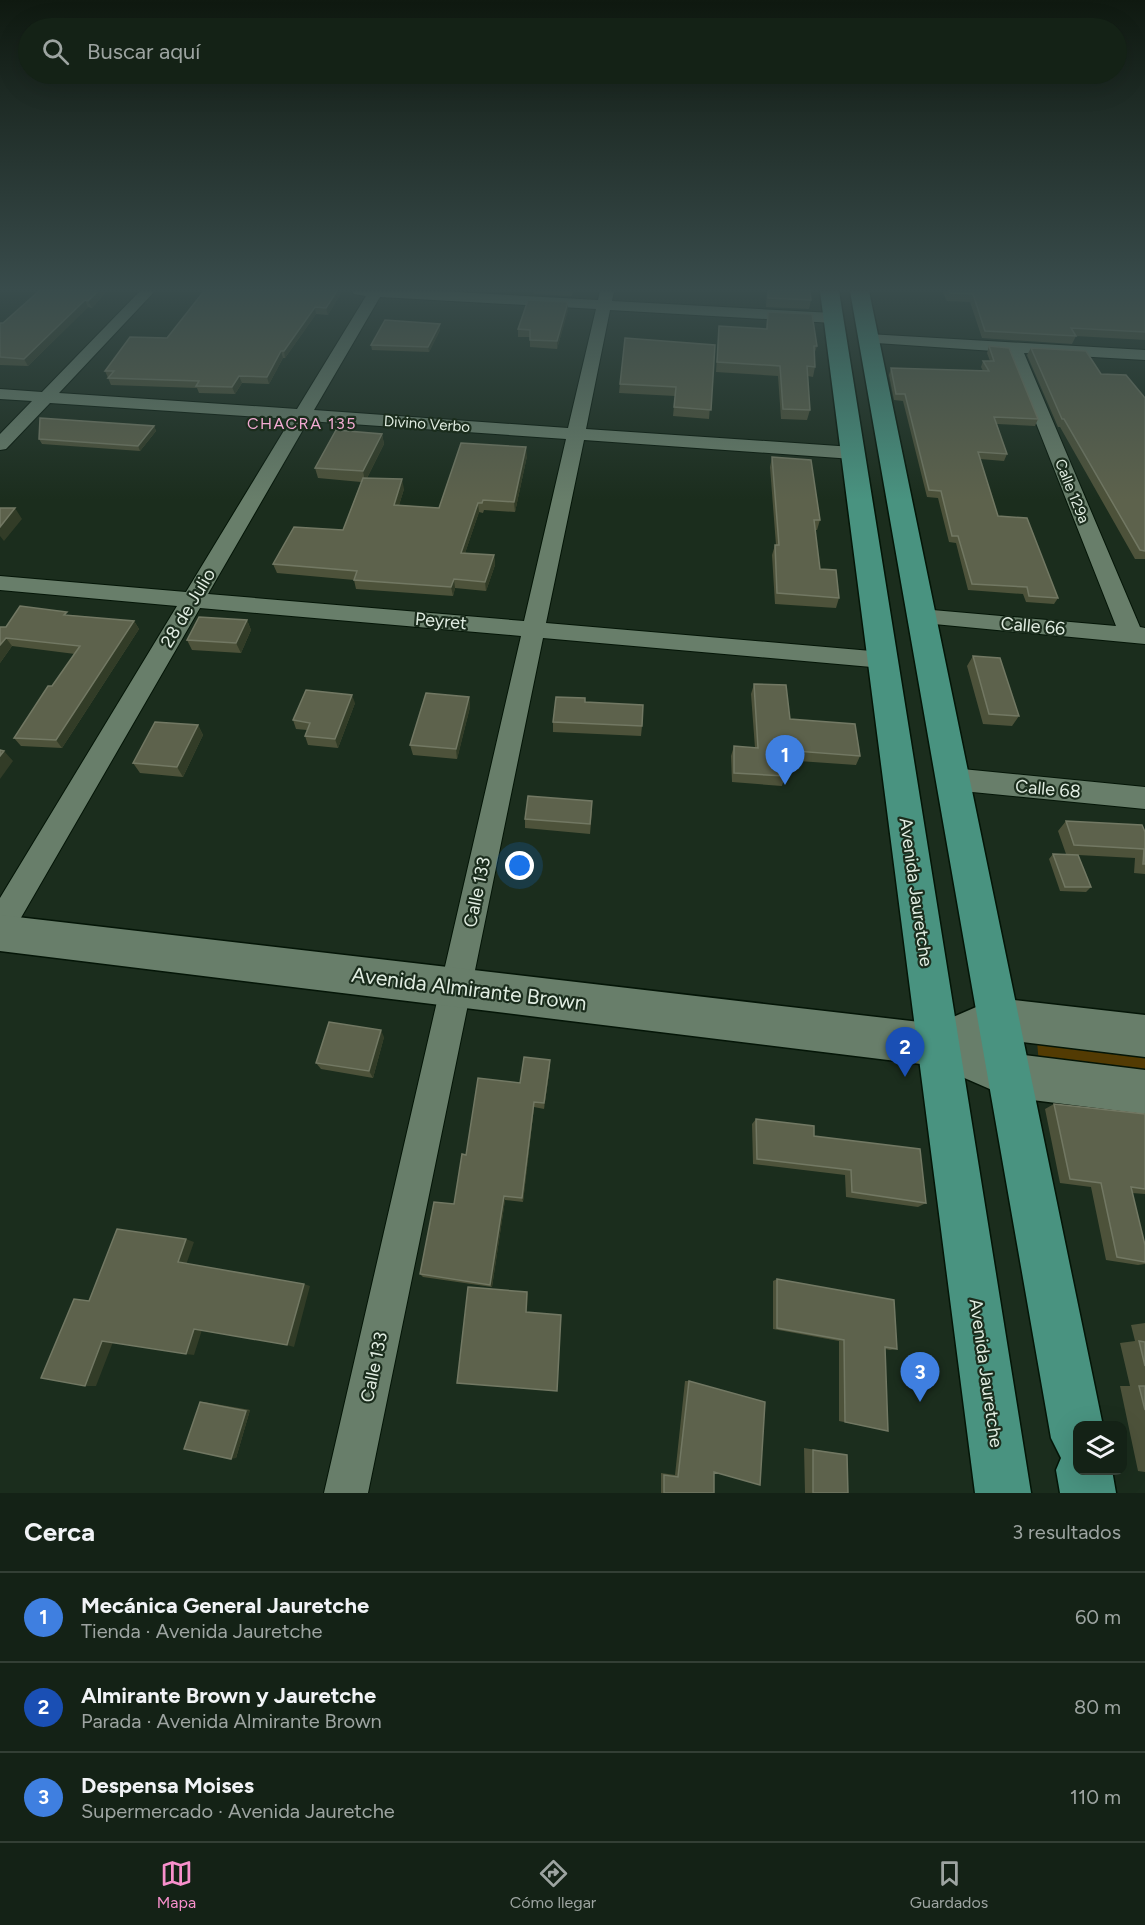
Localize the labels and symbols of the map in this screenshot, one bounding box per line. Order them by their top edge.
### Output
street label: Divino Verbo [383,412,471,436]
district label: CHACRA 135 [247,414,357,433]
street label: Calle 129a [1051,456,1093,526]
street label: 28 de Julio [156,564,220,652]
street label: Peyret [414,608,468,634]
street label: Calle 66 [1000,612,1066,640]
pin: 1 [766,736,804,785]
street label: Calle 68 [1014,775,1082,803]
street label: Avenida Jauretche [895,816,937,968]
your location [505,851,534,880]
street label: Calle 133 [459,855,495,929]
street label: Avenida Almirante Brown [350,962,588,1015]
pin: 2 [886,1028,924,1077]
street label: Avenida Jauretche [965,1297,1007,1449]
street label: Calle 133 [356,1330,392,1404]
pin: 3 [900,1352,940,1402]

